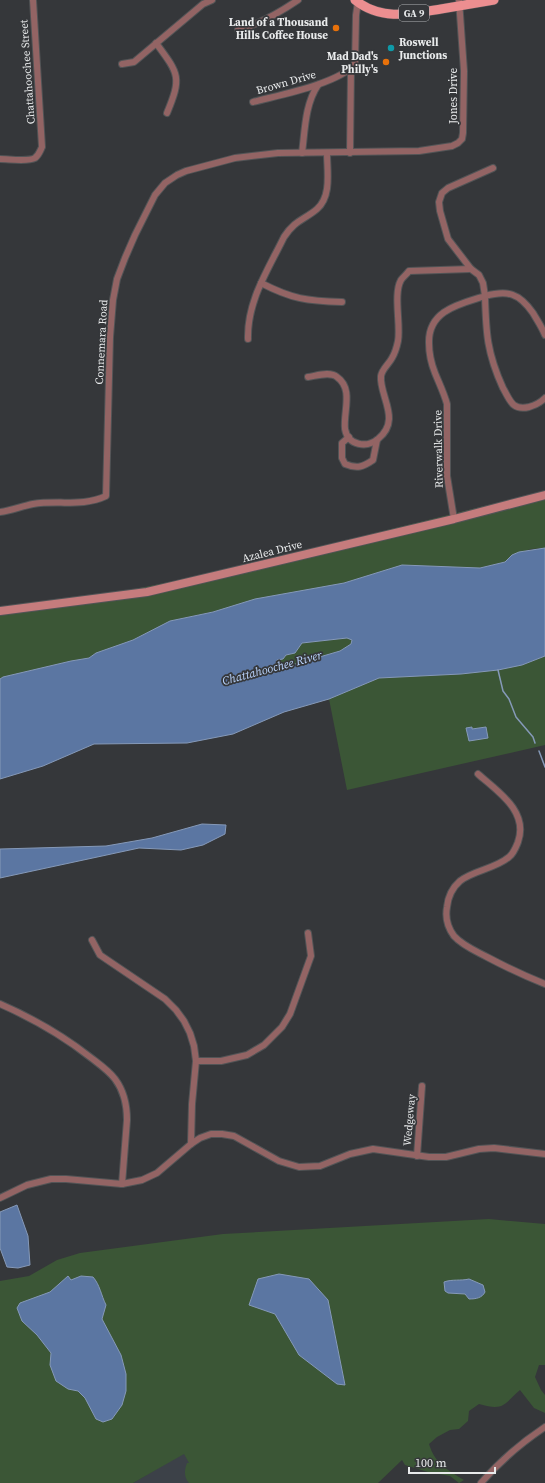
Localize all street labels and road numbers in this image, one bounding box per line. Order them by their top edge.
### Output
road number: GA 9 [399,5,429,21]
street label: Chattahoochee Street [16,19,39,125]
street label: Brown Drive [254,67,318,98]
street label: Jones Drive [446,68,461,125]
street label: Connemara Road [92,298,111,385]
street label: Riverwalk Drive [430,409,447,488]
street label: Azalea Drive [241,537,304,566]
street label: Wedgeway [400,1093,419,1147]

